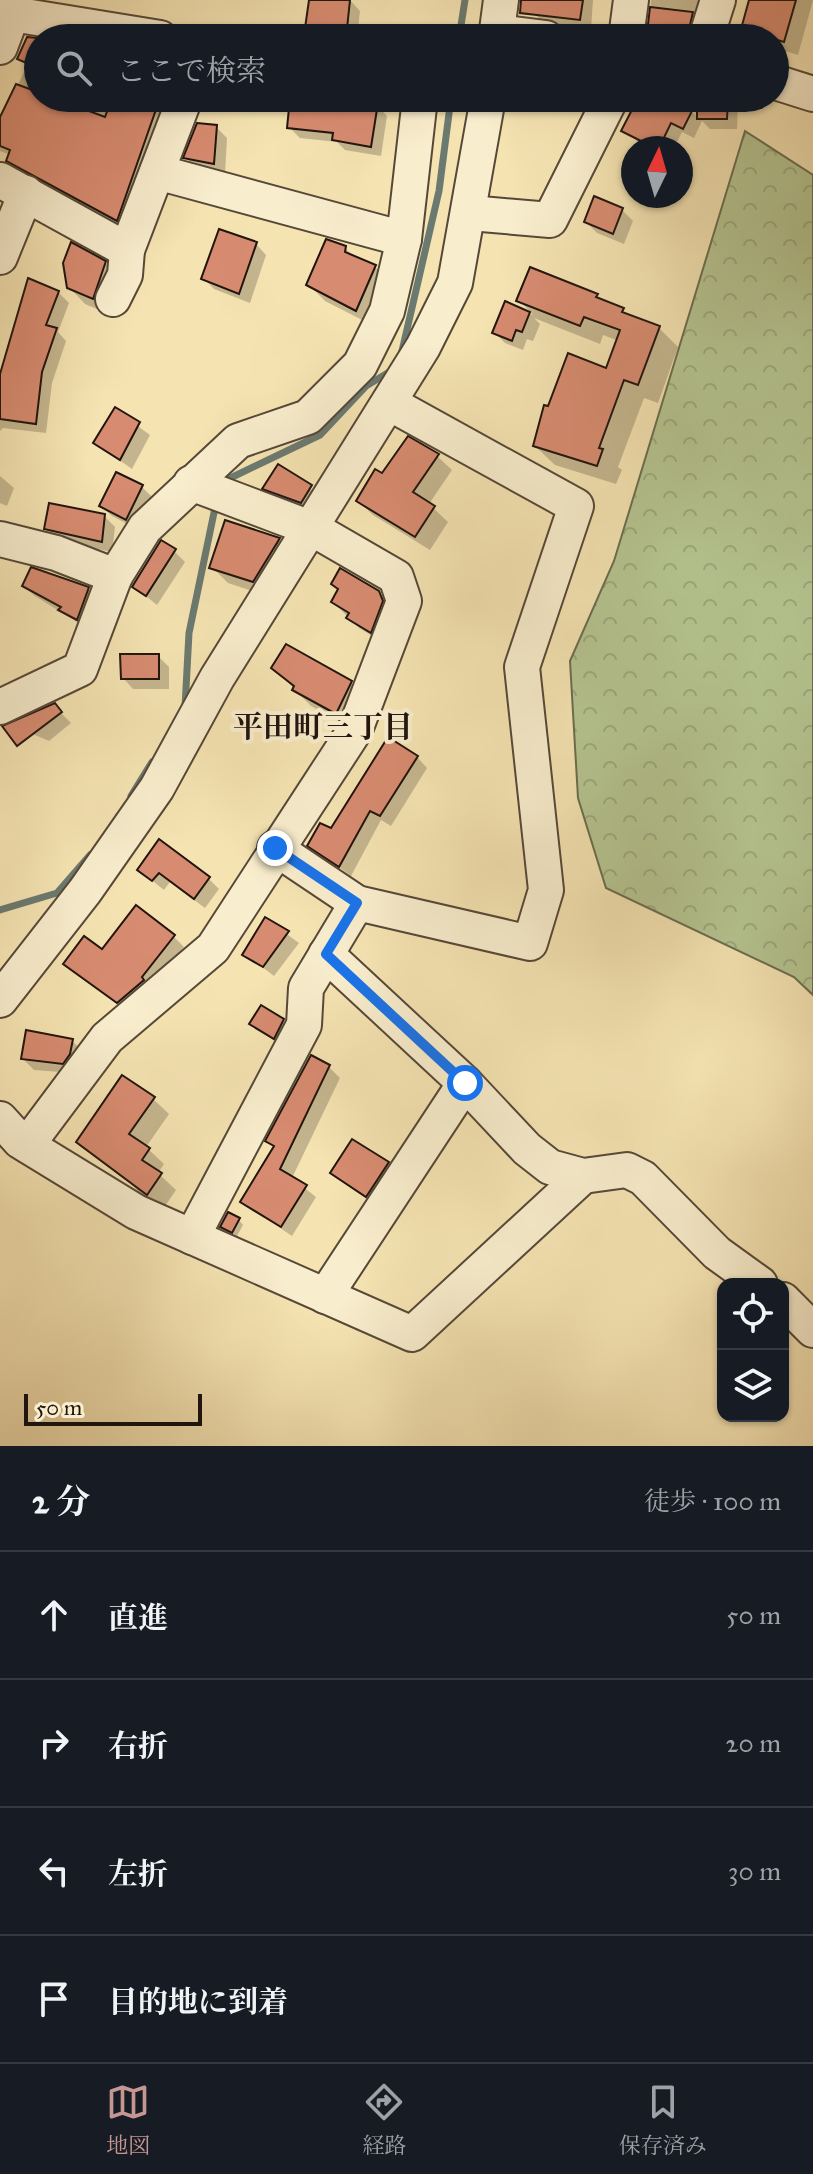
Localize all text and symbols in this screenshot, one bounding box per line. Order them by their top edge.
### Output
search box [24,24,789,112]
icon: search [52,46,96,90]
text: ここで検索 [116,53,266,89]
north arrow [621,136,693,208]
district label: 平田町三丁目 [233,709,413,745]
route end [257,830,293,866]
route start [447,1065,483,1101]
map controls [717,1278,789,1422]
button: locate [717,1278,789,1350]
button: layers [717,1350,789,1422]
scale bar [24,1390,202,1426]
text: 50 m [36,1394,82,1421]
text: 2 分 [32,1481,90,1522]
text: 徒歩 · 100 m [644,1485,781,1517]
icon: ahead [32,1593,76,1637]
text: 50 m [726,1599,781,1631]
text: 直進 [108,1600,168,1636]
icon: right [32,1721,76,1765]
text: 20 m [726,1727,781,1759]
text: 右折 [108,1728,168,1764]
icon: left [32,1849,76,1893]
text: 30 m [728,1855,781,1887]
text: 左折 [108,1856,168,1892]
icon: arrive [32,1977,76,2021]
text: 目的地に到着 [108,1984,288,2020]
tab: 地図 [106,2080,150,2159]
tab: 経路 [362,2080,407,2159]
tab: 保存済み [619,2080,707,2159]

